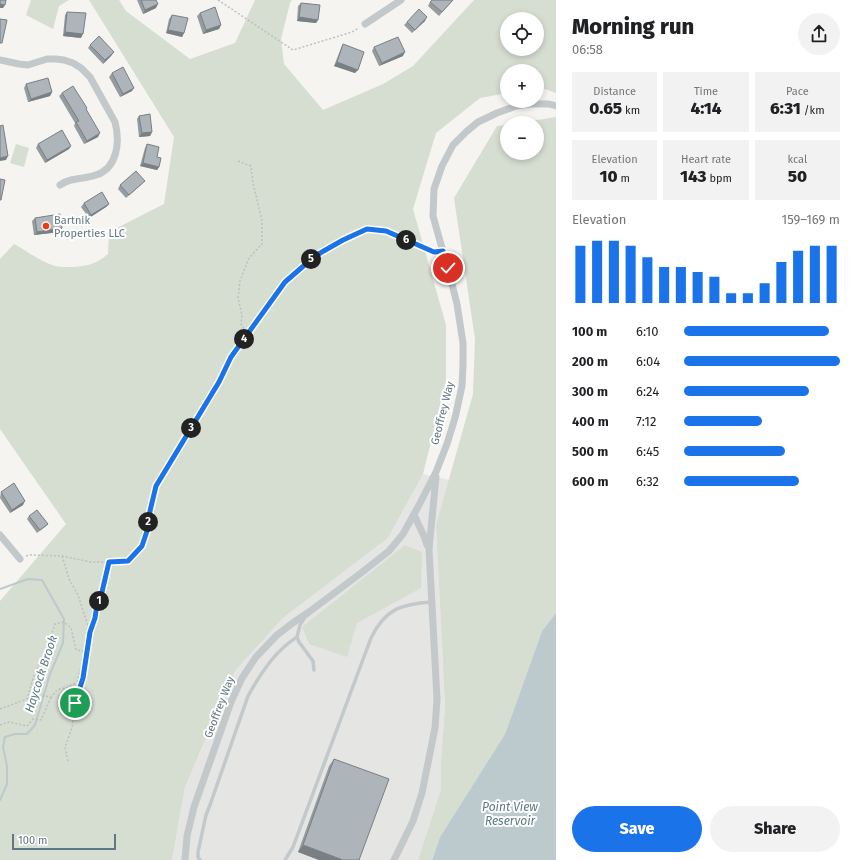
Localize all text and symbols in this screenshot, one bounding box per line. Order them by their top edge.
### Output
map controls [500,12,544,160]
button: locate [500,12,544,56]
text: Morning run [572,13,694,40]
button: share [798,13,840,55]
text: 06:58 [572,42,603,57]
button: + [500,64,544,108]
text: Distance [593,85,636,98]
text: Time [694,85,718,98]
text: Pace [786,85,809,98]
text: 0.65 [589,98,622,119]
text: 4:14 [690,98,722,119]
text: 6:31 [770,98,801,119]
text: km [622,104,640,117]
text: /km [801,104,825,117]
button: − [500,116,544,160]
text: Elevation [592,153,638,166]
text: Heart rate [681,153,731,166]
text: kcal [787,153,807,166]
text: 10 [599,166,618,187]
text: 143 [680,166,707,187]
text: 50 [788,166,807,187]
text: m [618,172,630,185]
text: bpm [707,172,732,185]
text: Elevation [572,212,626,227]
text: 159–169 m [782,212,840,227]
place label: Bartnik Properties LLC [54,214,125,240]
marker: Bartnik Properties LLC [41,221,51,231]
pin: 6 [396,230,416,250]
text: 6 [403,233,409,246]
pin: 5 [301,249,321,269]
pin [431,251,465,285]
text: 5 [308,252,314,265]
icon: check [437,257,459,279]
text: 100 m [572,324,607,339]
text: 6:10 [636,324,658,339]
pin: 4 [234,329,254,349]
text: 4 [241,332,247,345]
text: 200 m [572,354,608,369]
text: 6:04 [636,354,660,369]
street label: Geoffrey Way [428,379,457,446]
text: 300 m [572,384,608,399]
text: 6:24 [636,384,659,399]
text: 400 m [572,414,609,429]
text: 7:12 [636,414,656,429]
pin: 3 [181,418,201,438]
text: 3 [188,421,194,434]
text: 500 m [572,444,608,459]
text: 6:45 [636,444,659,459]
text: 600 m [572,474,609,489]
text: 6:32 [636,474,659,489]
pin: 2 [138,512,158,532]
text: 2 [145,515,151,528]
pin: 1 [89,591,109,611]
text: 1 [96,594,102,607]
water label: Haycock Brook [22,633,60,714]
street label: Geoffrey Way [202,674,237,740]
pin [58,686,92,720]
icon: arrive [64,692,86,714]
water label: Point View Reservoir [482,800,538,828]
button: Save [572,806,702,852]
button: Share [710,806,840,852]
scale bar [12,832,116,851]
text: 100 m [18,834,47,847]

